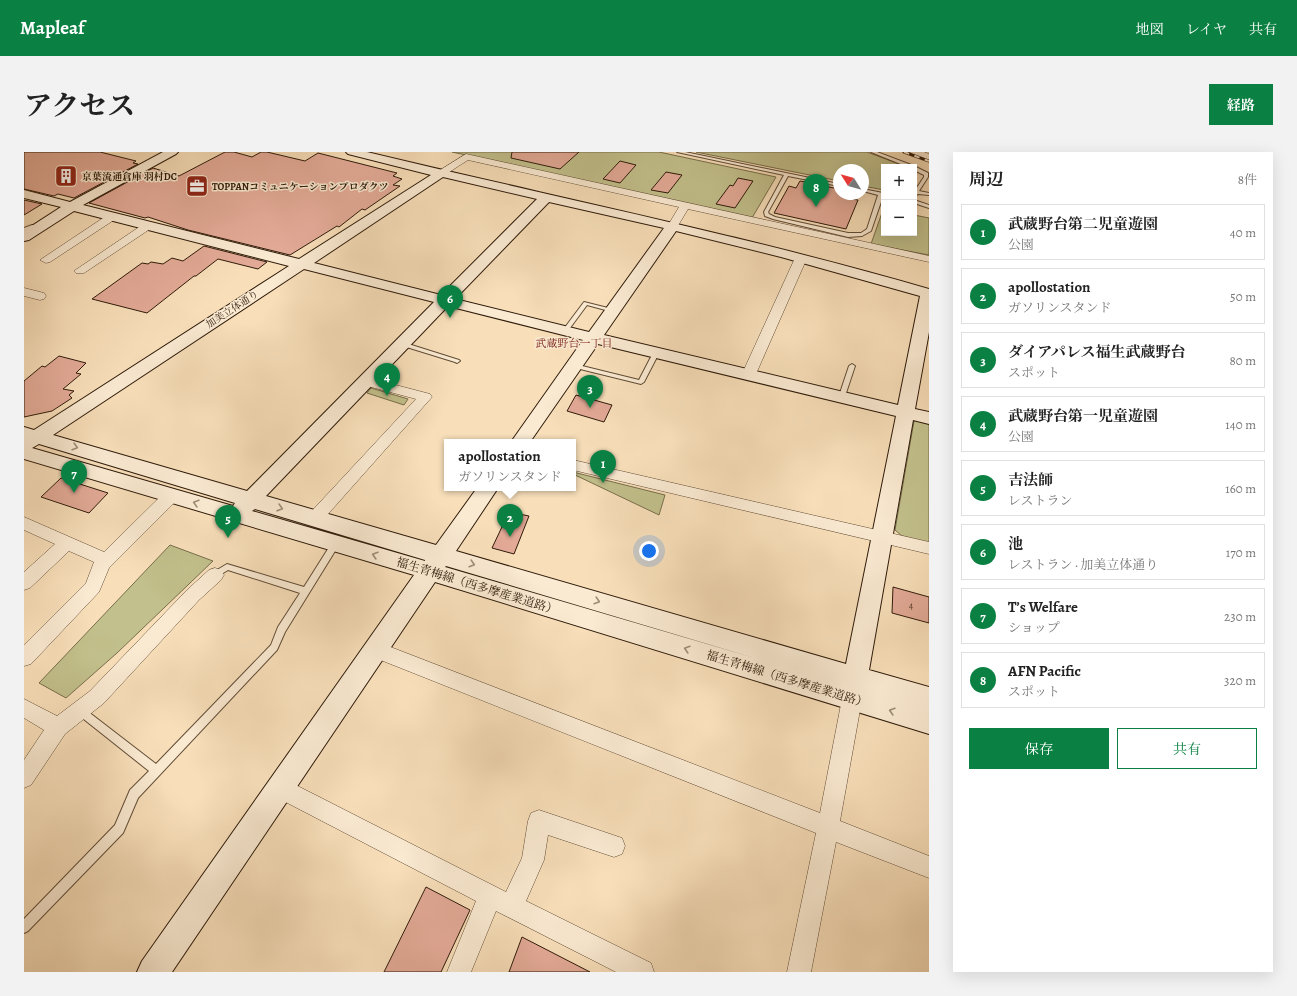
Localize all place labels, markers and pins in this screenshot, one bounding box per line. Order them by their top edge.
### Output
building icon: 京葉流通倉庫 羽村DC [53,163,79,189]
place label: 京葉流通倉庫 羽村DC [82,170,177,183]
office icon: TOPPANコミュニケーションプロダクツ [184,173,210,199]
pin: 8 [803,174,829,207]
place label: TOPPANコミュニケーションプロダクツ [212,180,388,193]
pin: 6 [437,285,463,318]
pin: 4 [374,363,400,396]
pin: 3 [577,375,603,408]
pin: 1 [590,450,616,483]
pin: 7 [61,460,87,493]
pin: 2 [497,504,523,537]
pin: 5 [215,505,241,538]

